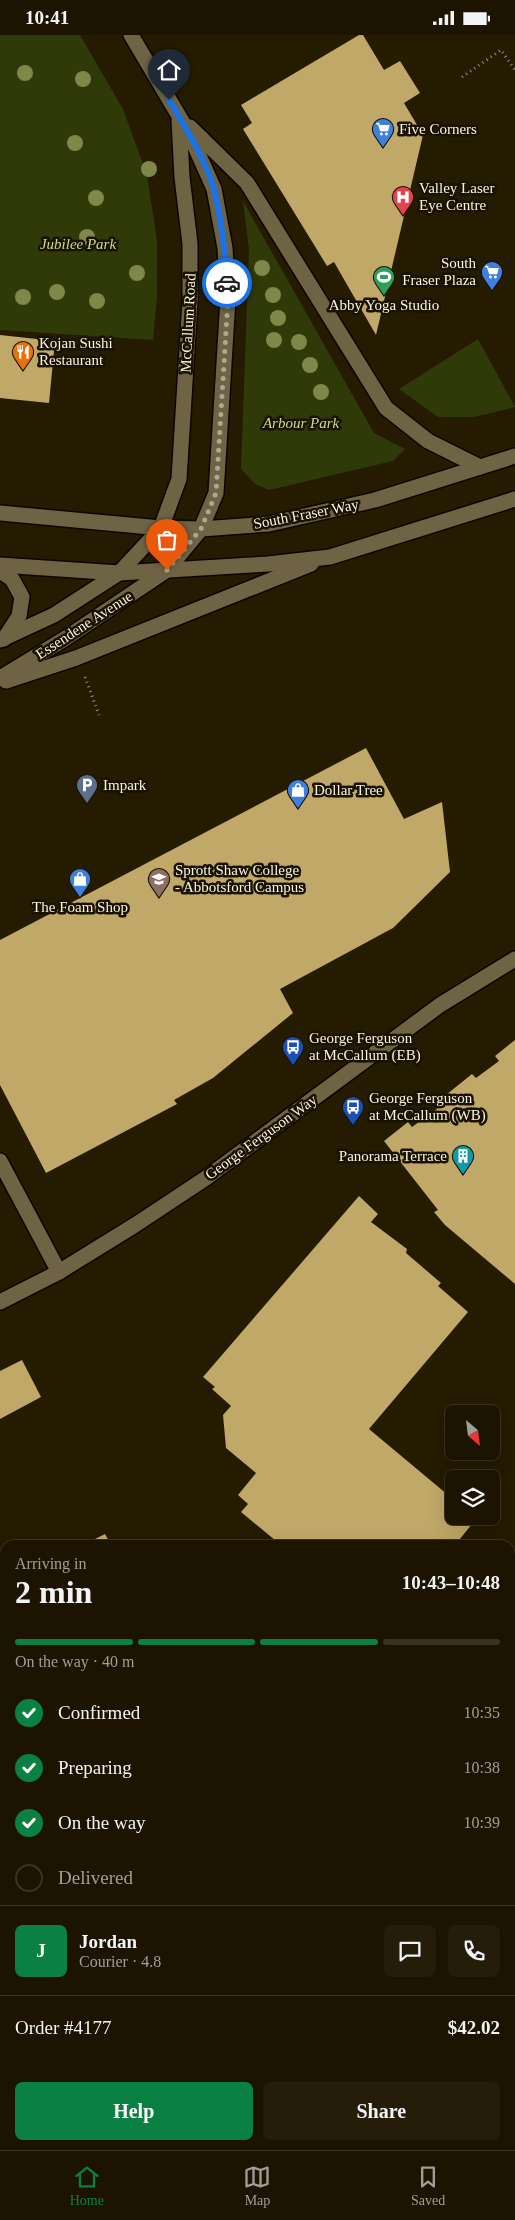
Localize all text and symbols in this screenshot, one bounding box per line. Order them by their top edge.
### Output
text: 10:41 [25,7,69,28]
pin [148,49,190,100]
icon: home [155,56,183,84]
supermarket icon: Five Corners [371,117,395,148]
place label: Five Corners [399,121,477,137]
place label: Valley Laser Eye Centre [419,180,494,213]
hospital icon: Valley Laser Eye Centre [391,185,415,216]
park label: Jubilee Park [40,236,116,252]
place label: South Fraser Plaza [402,255,476,288]
courier [202,258,252,308]
supermarket icon: South Fraser Plaza [480,260,504,291]
sports icon: Abby Yoga Studio [372,265,396,296]
icon: car [213,269,241,297]
street label: McCallum Road [177,272,199,373]
place label: Abby Yoga Studio [329,297,439,313]
place label: Kojan Sushi Restaurant [39,335,113,368]
restaurant icon: Kojan Sushi Restaurant [11,340,35,371]
park label: Arbour Park [262,415,339,431]
street label: South Fraser Way [252,496,360,532]
pin [146,519,188,570]
icon: bag [153,526,181,554]
street label: Essendene Avenue [33,588,136,662]
parking icon: Impark [75,773,99,804]
place label: Impark [103,777,147,793]
shop icon: Dollar Tree [286,778,310,809]
place label: Dollar Tree [314,782,383,798]
place label: Sprott Shaw College - Abbotsford Campus [175,862,304,895]
shop icon: The Foam Shop [68,867,92,898]
school or university icon: Sprott Shaw College - Abbotsford Campus [147,867,171,898]
place label: The Foam Shop [32,899,128,915]
place label: George Ferguson at McCallum (EB) [309,1030,421,1064]
bus stop icon: George Ferguson at McCallum (EB) [281,1035,305,1066]
place label: George Ferguson at McCallum (WB) [369,1090,486,1124]
street label: George Ferguson Way [202,1091,320,1183]
bus stop icon: George Ferguson at McCallum (WB) [341,1095,365,1126]
building icon: Panorama Terrace [451,1144,475,1175]
place label: Panorama Terrace [339,1148,447,1164]
north arrow [445,1405,500,1460]
map controls [445,1405,500,1525]
button: layers [445,1470,500,1525]
text: Arriving in [15,1555,87,1572]
text: 10:43–10:48 [402,1572,500,1593]
text: 2 min [15,1574,92,1610]
text: On the way · 40 m [15,1653,135,1670]
icon: check [15,1699,43,1727]
text: Confirmed [58,1702,140,1723]
text: 10:35 [464,1704,500,1721]
icon: check [15,1754,43,1782]
text: Preparing [58,1757,132,1778]
text: 10:38 [464,1759,500,1776]
icon: check [15,1809,43,1837]
text: On the way [58,1812,146,1833]
text: 10:39 [464,1814,500,1831]
text: Delivered [58,1867,133,1888]
button: chat [384,1925,436,1977]
button: phone [448,1925,500,1977]
text: Jordan [79,1931,137,1952]
text: J [36,1940,46,1961]
text: Courier · 4.8 [79,1953,161,1970]
text: Order #4177 [15,2017,112,2038]
text: $42.02 [448,2017,500,2038]
button: Help [15,2082,253,2140]
button: Share [263,2082,500,2140]
tab: Home [70,2163,104,2209]
tab: Map [243,2163,271,2209]
tab: Saved [411,2163,445,2209]

